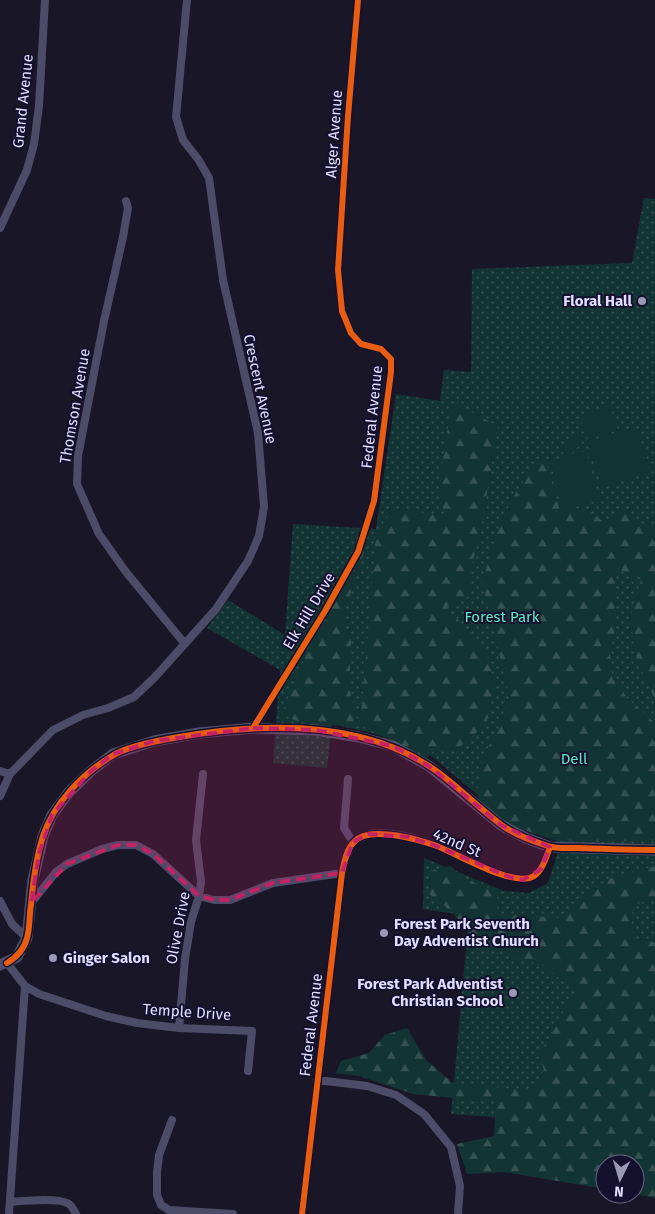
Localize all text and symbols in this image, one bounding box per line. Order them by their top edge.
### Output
street label: Grand Avenue [9,53,37,149]
street label: Alger Avenue [322,89,346,179]
place label: Floral Hall [563,292,633,310]
marker: Floral Hall [636,295,648,307]
street label: Crescent Avenue [240,332,280,446]
street label: Thomson Avenue [56,347,94,465]
street label: Federal Avenue [358,365,386,469]
street label: Elk Hill Drive [279,569,339,653]
park label: Forest Park [464,608,540,626]
park label: Dell [561,750,588,768]
street label: 42nd St [430,825,484,861]
street label: Olive Drive [162,890,194,966]
place label: Forest Park Seventh Day Adventist Church [394,915,539,950]
marker: Forest Park Seventh Day Adventist Church [378,927,390,939]
place label: Ginger Salon [63,949,150,967]
marker: Ginger Salon [47,952,59,964]
street label: Federal Avenue [296,972,326,1078]
place label: Forest Park Adventist Christian School [357,975,504,1010]
marker: Forest Park Adventist Christian School [507,987,519,999]
street label: Temple Drive [142,1000,232,1024]
north arrow [595,1154,645,1204]
text: N [614,1183,624,1200]

